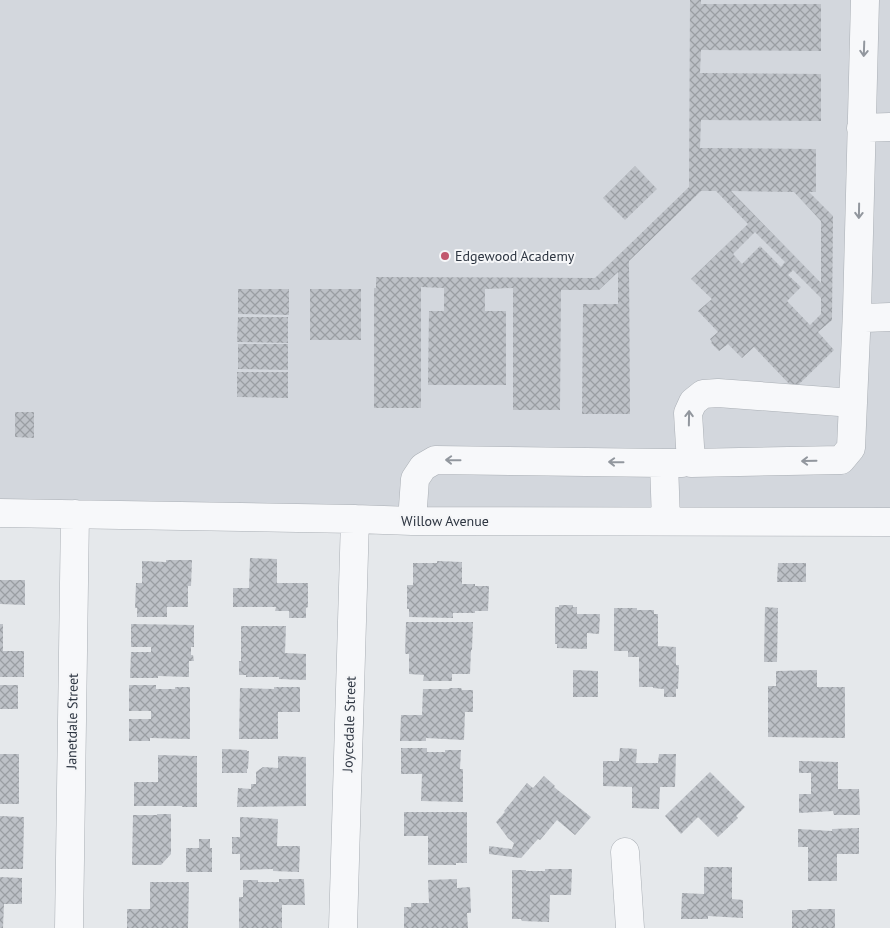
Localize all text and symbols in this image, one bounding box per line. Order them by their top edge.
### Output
one-way arrow [859,40,868,56]
one-way arrow [854,202,864,219]
place label: Edgewood Academy [455,247,575,265]
marker: Edgewood Academy [439,250,451,262]
one-way arrow [684,410,694,426]
one-way arrow [445,455,462,465]
one-way arrow [801,456,818,466]
one-way arrow [608,457,624,467]
street label: Willow Avenue [401,512,489,530]
street label: Janetdale Street [62,673,82,770]
street label: Joycedale Street [338,675,360,773]

